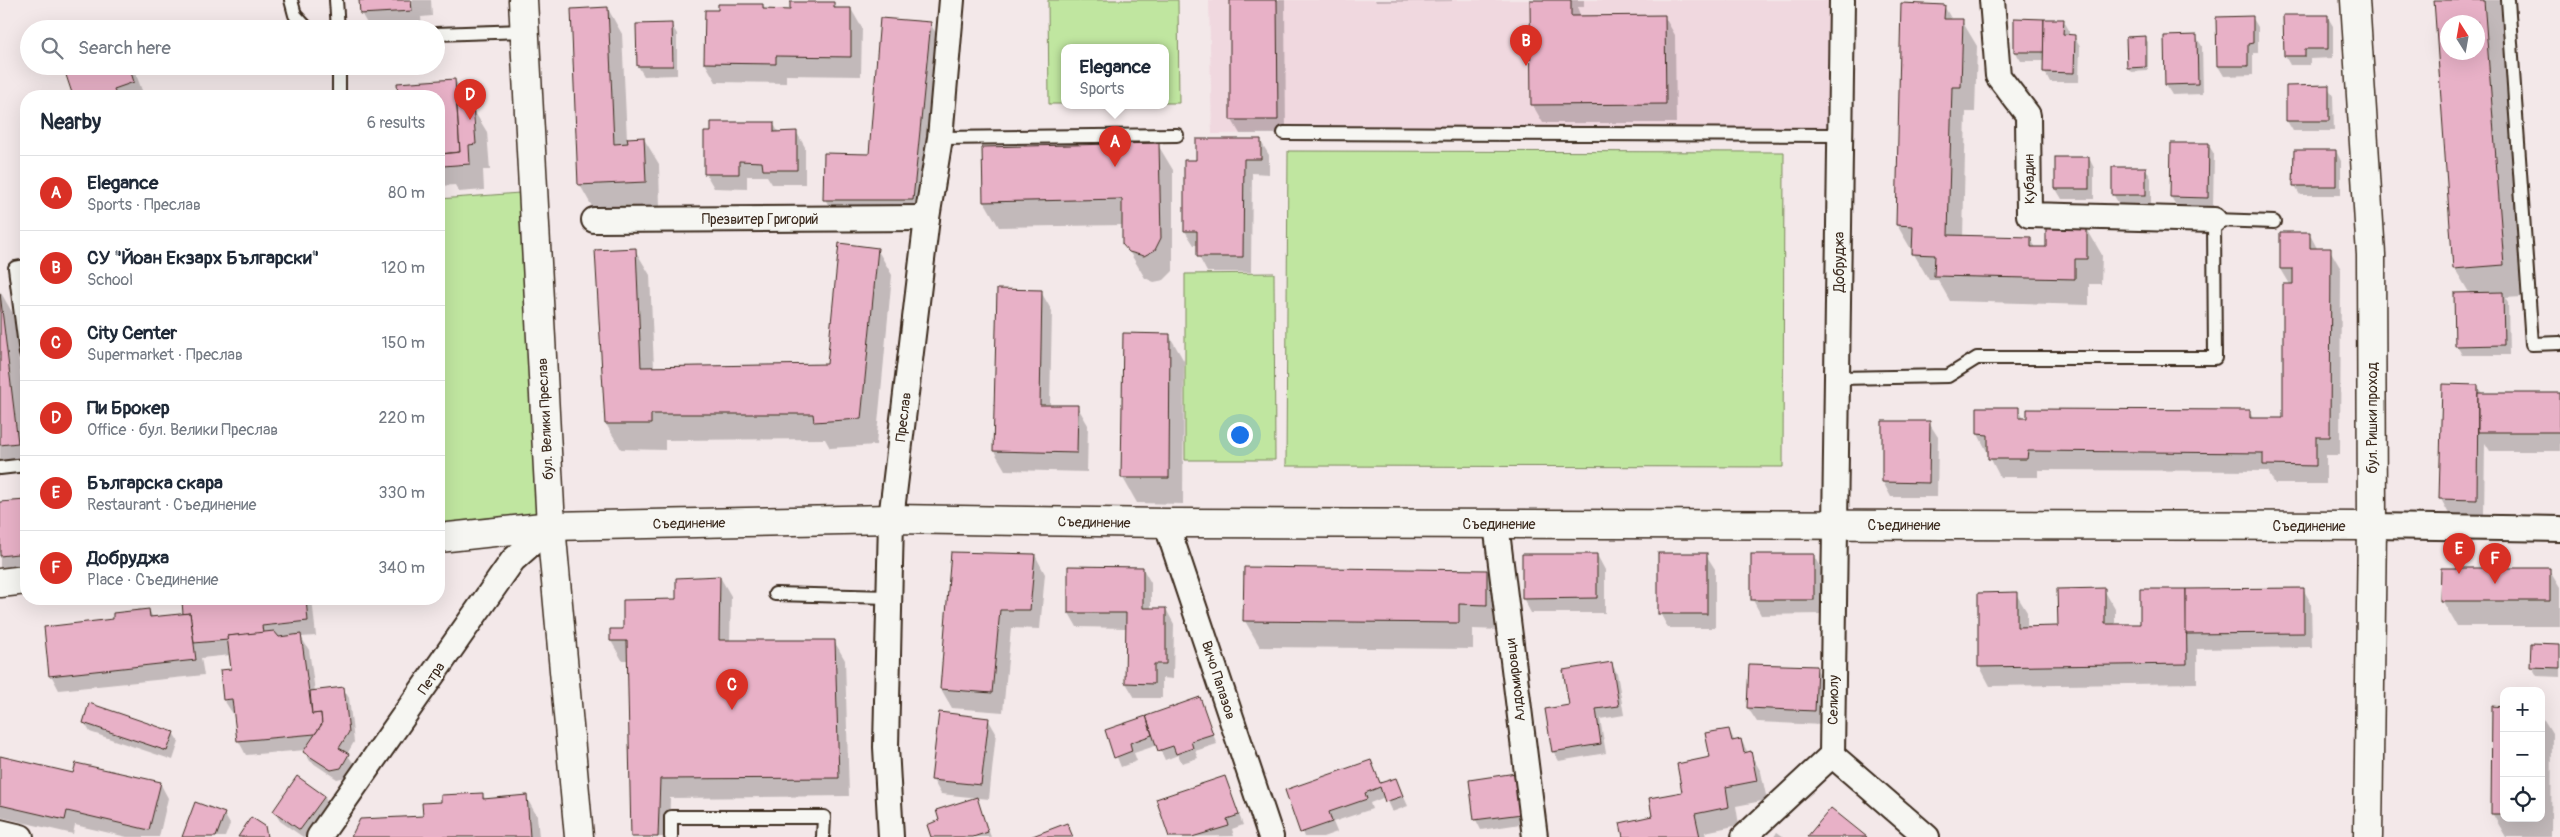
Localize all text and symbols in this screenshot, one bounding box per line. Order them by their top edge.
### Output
north arrow [2440,15,2485,60]
search box [20,20,445,75]
pin: B [1510,25,1542,66]
icon: search [38,34,66,62]
text: Search here [78,36,171,60]
popup [1061,44,1169,109]
text: Elegance [1079,55,1151,79]
pin: D [454,79,486,120]
text: Sports [1079,79,1124,99]
text: Nearby [40,109,101,136]
text: 6 results [367,113,425,133]
pin: A [1099,126,1131,167]
street label: Кубадин [2021,154,2038,204]
text: Elegance [87,171,158,195]
text: A [51,183,61,203]
text: 80 m [388,183,425,203]
text: Sports · Преслав [87,195,201,215]
street label: Презвитер Григорий [702,211,818,228]
street label: Добруджа [1831,232,1848,293]
text: СУ "Йоан Екзарх Български" [87,246,319,270]
text: B [51,258,61,278]
text: 120 m [381,258,425,278]
text: School [87,270,133,290]
text: City Center [87,321,177,345]
text: C [51,333,61,353]
text: 150 m [381,333,425,353]
text: Supermarket · Преслав [87,345,243,365]
street label: бул. Велики Преслав [534,357,557,480]
street label: бул. Ришки проход [2364,362,2381,474]
street label: Преслав [892,391,915,443]
text: Пи Брокер [87,396,170,420]
text: D [51,408,61,428]
text: 220 m [379,408,425,428]
text: Office · бул. Велики Преслав [87,420,278,440]
your location [1227,422,1253,448]
text: Българска скара [87,471,223,495]
text: E [52,483,60,503]
text: 330 m [379,483,425,503]
text: Restaurant · Съединение [87,495,256,515]
street label: Съединение [1057,513,1131,532]
street label: Съединение [652,514,726,533]
street label: Съединение [1463,516,1536,533]
street label: Съединение [1868,517,1941,534]
street label: Съединение [2273,518,2346,535]
pin: E [2443,533,2475,574]
pin: F [2479,543,2511,584]
text: Добруджа [87,546,169,570]
text: F [51,558,61,578]
text: 340 m [378,558,425,578]
text: Place · Съединение [87,570,218,590]
street label: Алдомировци [1502,637,1529,723]
street label: Вичо Папазов [1198,639,1239,722]
street label: Петра [414,659,449,698]
pin: C [716,669,748,710]
street label: Селиолу [1825,675,1842,725]
map controls [2500,687,2545,822]
button: + [2500,687,2545,732]
button: − [2500,732,2545,777]
button: locate [2500,777,2545,822]

